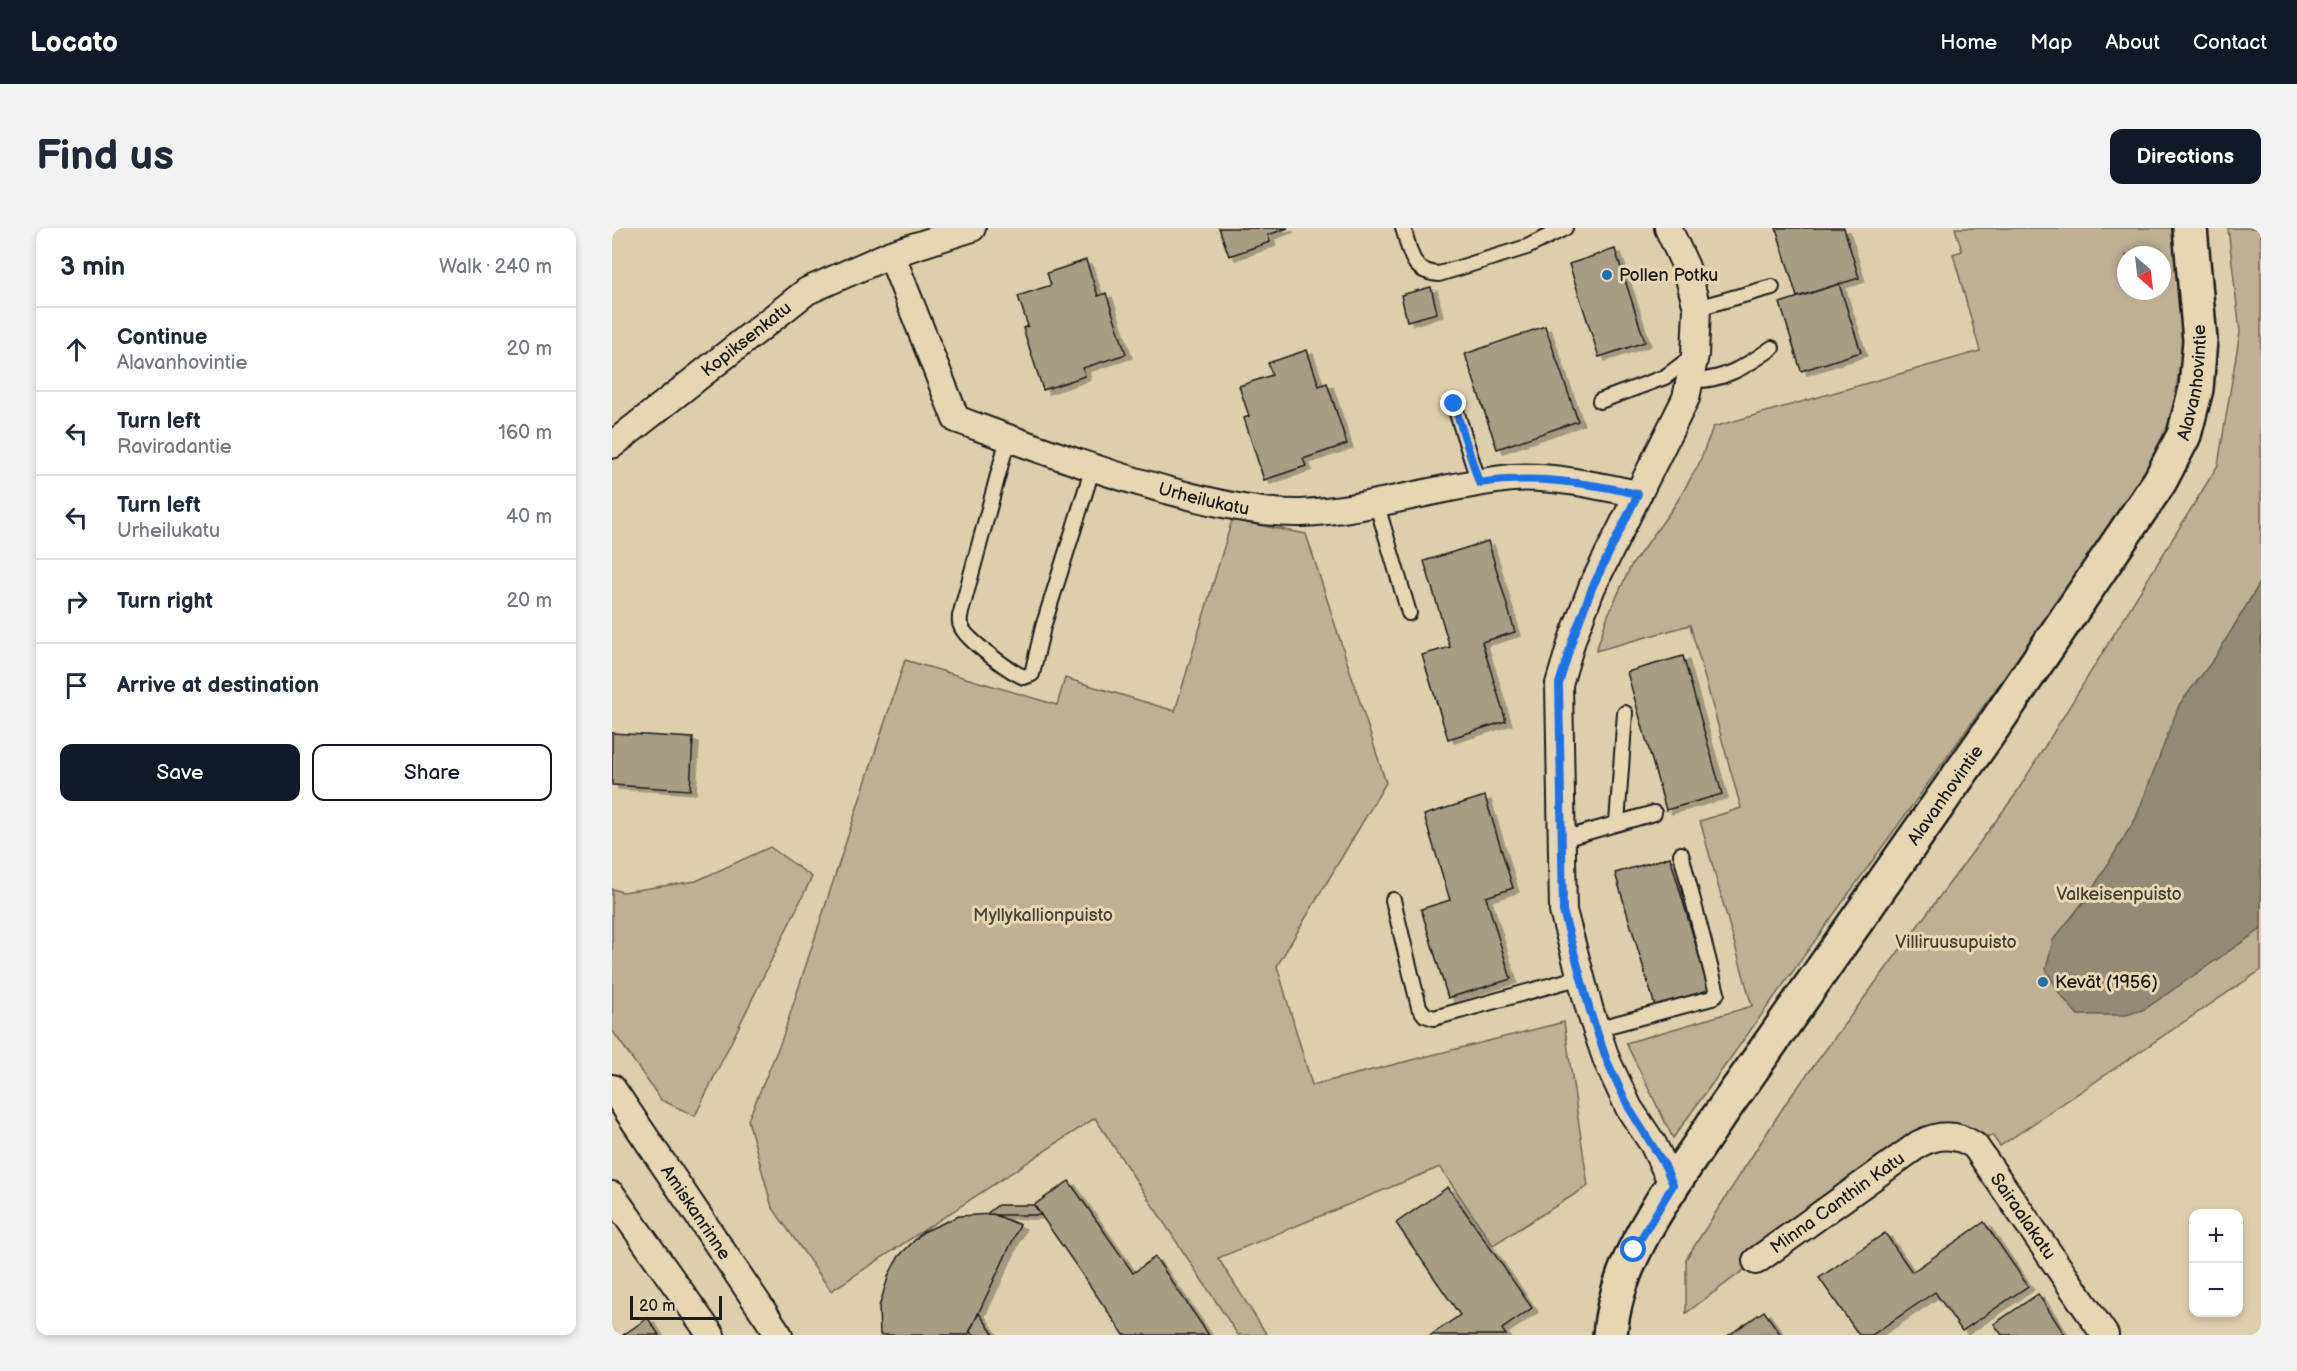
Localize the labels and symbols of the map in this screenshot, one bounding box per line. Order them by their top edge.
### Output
north arrow [2117,246,2171,300]
place label: Pollen Potku [1619,265,1718,286]
marker: Pollen Potku [1600,268,1614,282]
street label: Kopiksenkatu [697,297,796,381]
street label: Alavanhovintie [2173,323,2211,443]
route end [1440,390,1466,416]
street label: Urheilukatu [1156,478,1251,519]
street label: Alavanhovintie [1903,741,1988,849]
park label: Valkeisenpuisto [2056,884,2182,905]
park label: Myllykallionpuisto [973,905,1113,926]
park label: Villiruusupuisto [1895,932,2017,953]
place label: Kevät (1956) [2055,972,2158,993]
marker: Kevät (1956) [2036,975,2050,989]
street label: Minna Canthin Katu [1766,1147,1908,1258]
street label: Amiskanrinne [657,1161,736,1264]
street label: Sairaalakatu [1986,1169,2060,1263]
route start [1620,1236,1646,1262]
scale bar [630,1293,722,1320]

